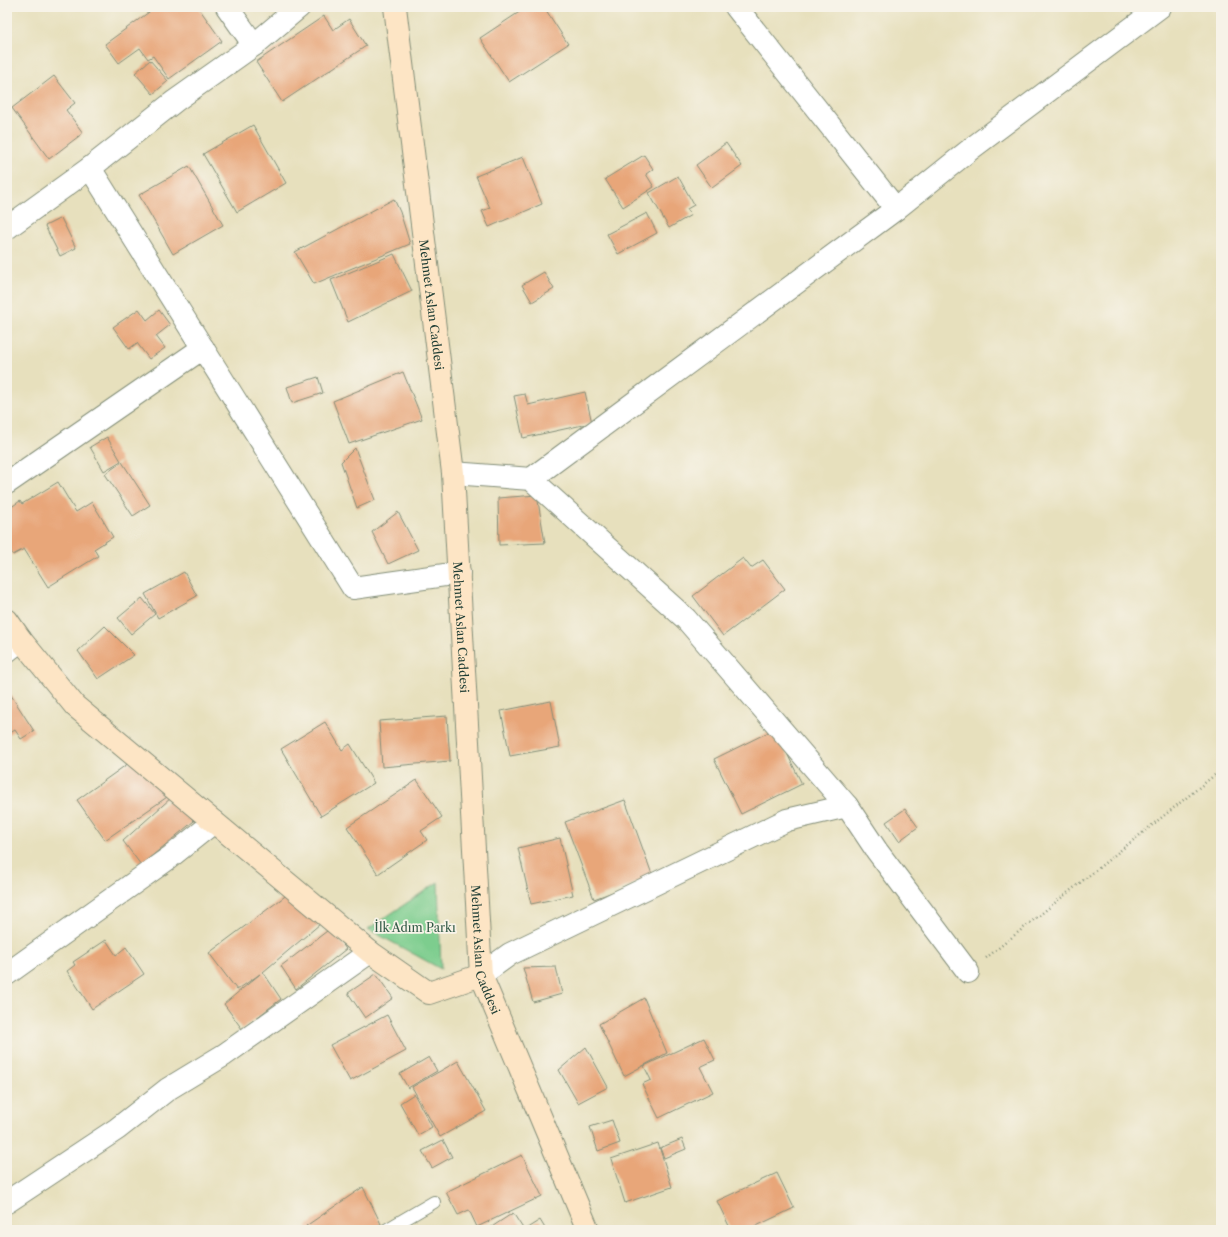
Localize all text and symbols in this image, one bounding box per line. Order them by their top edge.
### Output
street label: Mehmet Aslan Caddesi [416,238,448,371]
street label: Mehmet Aslan Caddesi [450,561,473,694]
street label: Mehmet Aslan Caddesi [468,885,504,1016]
park label: İlk Adım Parkı [374,919,456,935]

